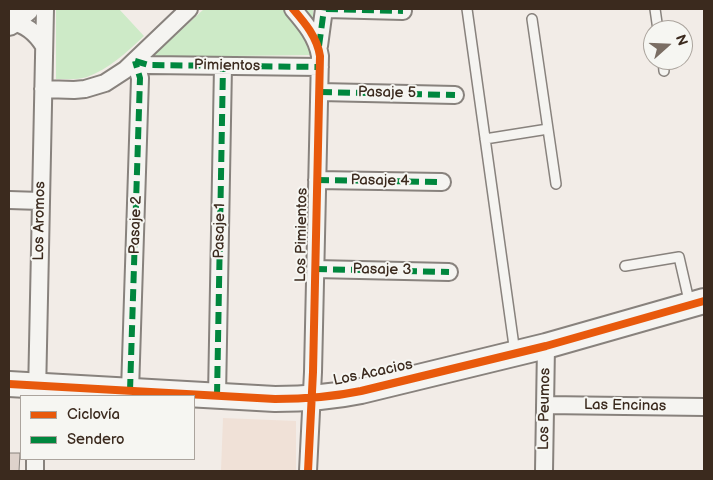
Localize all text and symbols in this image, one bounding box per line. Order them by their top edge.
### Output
north arrow [643,20,693,70]
text: N [672,32,691,48]
street label: Pimientos [194,56,260,76]
street label: Pasaje 5 [358,83,416,103]
street label: Pasaje 4 [350,171,410,191]
street label: Los Aromos [30,181,50,261]
street label: Los Pimientos [292,188,312,282]
street label: Pasaje 2 [126,195,146,255]
street label: Pasaje 1 [211,203,229,259]
street label: Pasaje 3 [352,260,412,280]
street label: Los Acacios [332,356,414,390]
street label: Los Peumos [535,368,555,450]
legend [20,395,195,460]
street label: Las Encinas [584,396,666,416]
text: Ciclovía [67,405,120,424]
text: Sendero [67,430,125,449]

